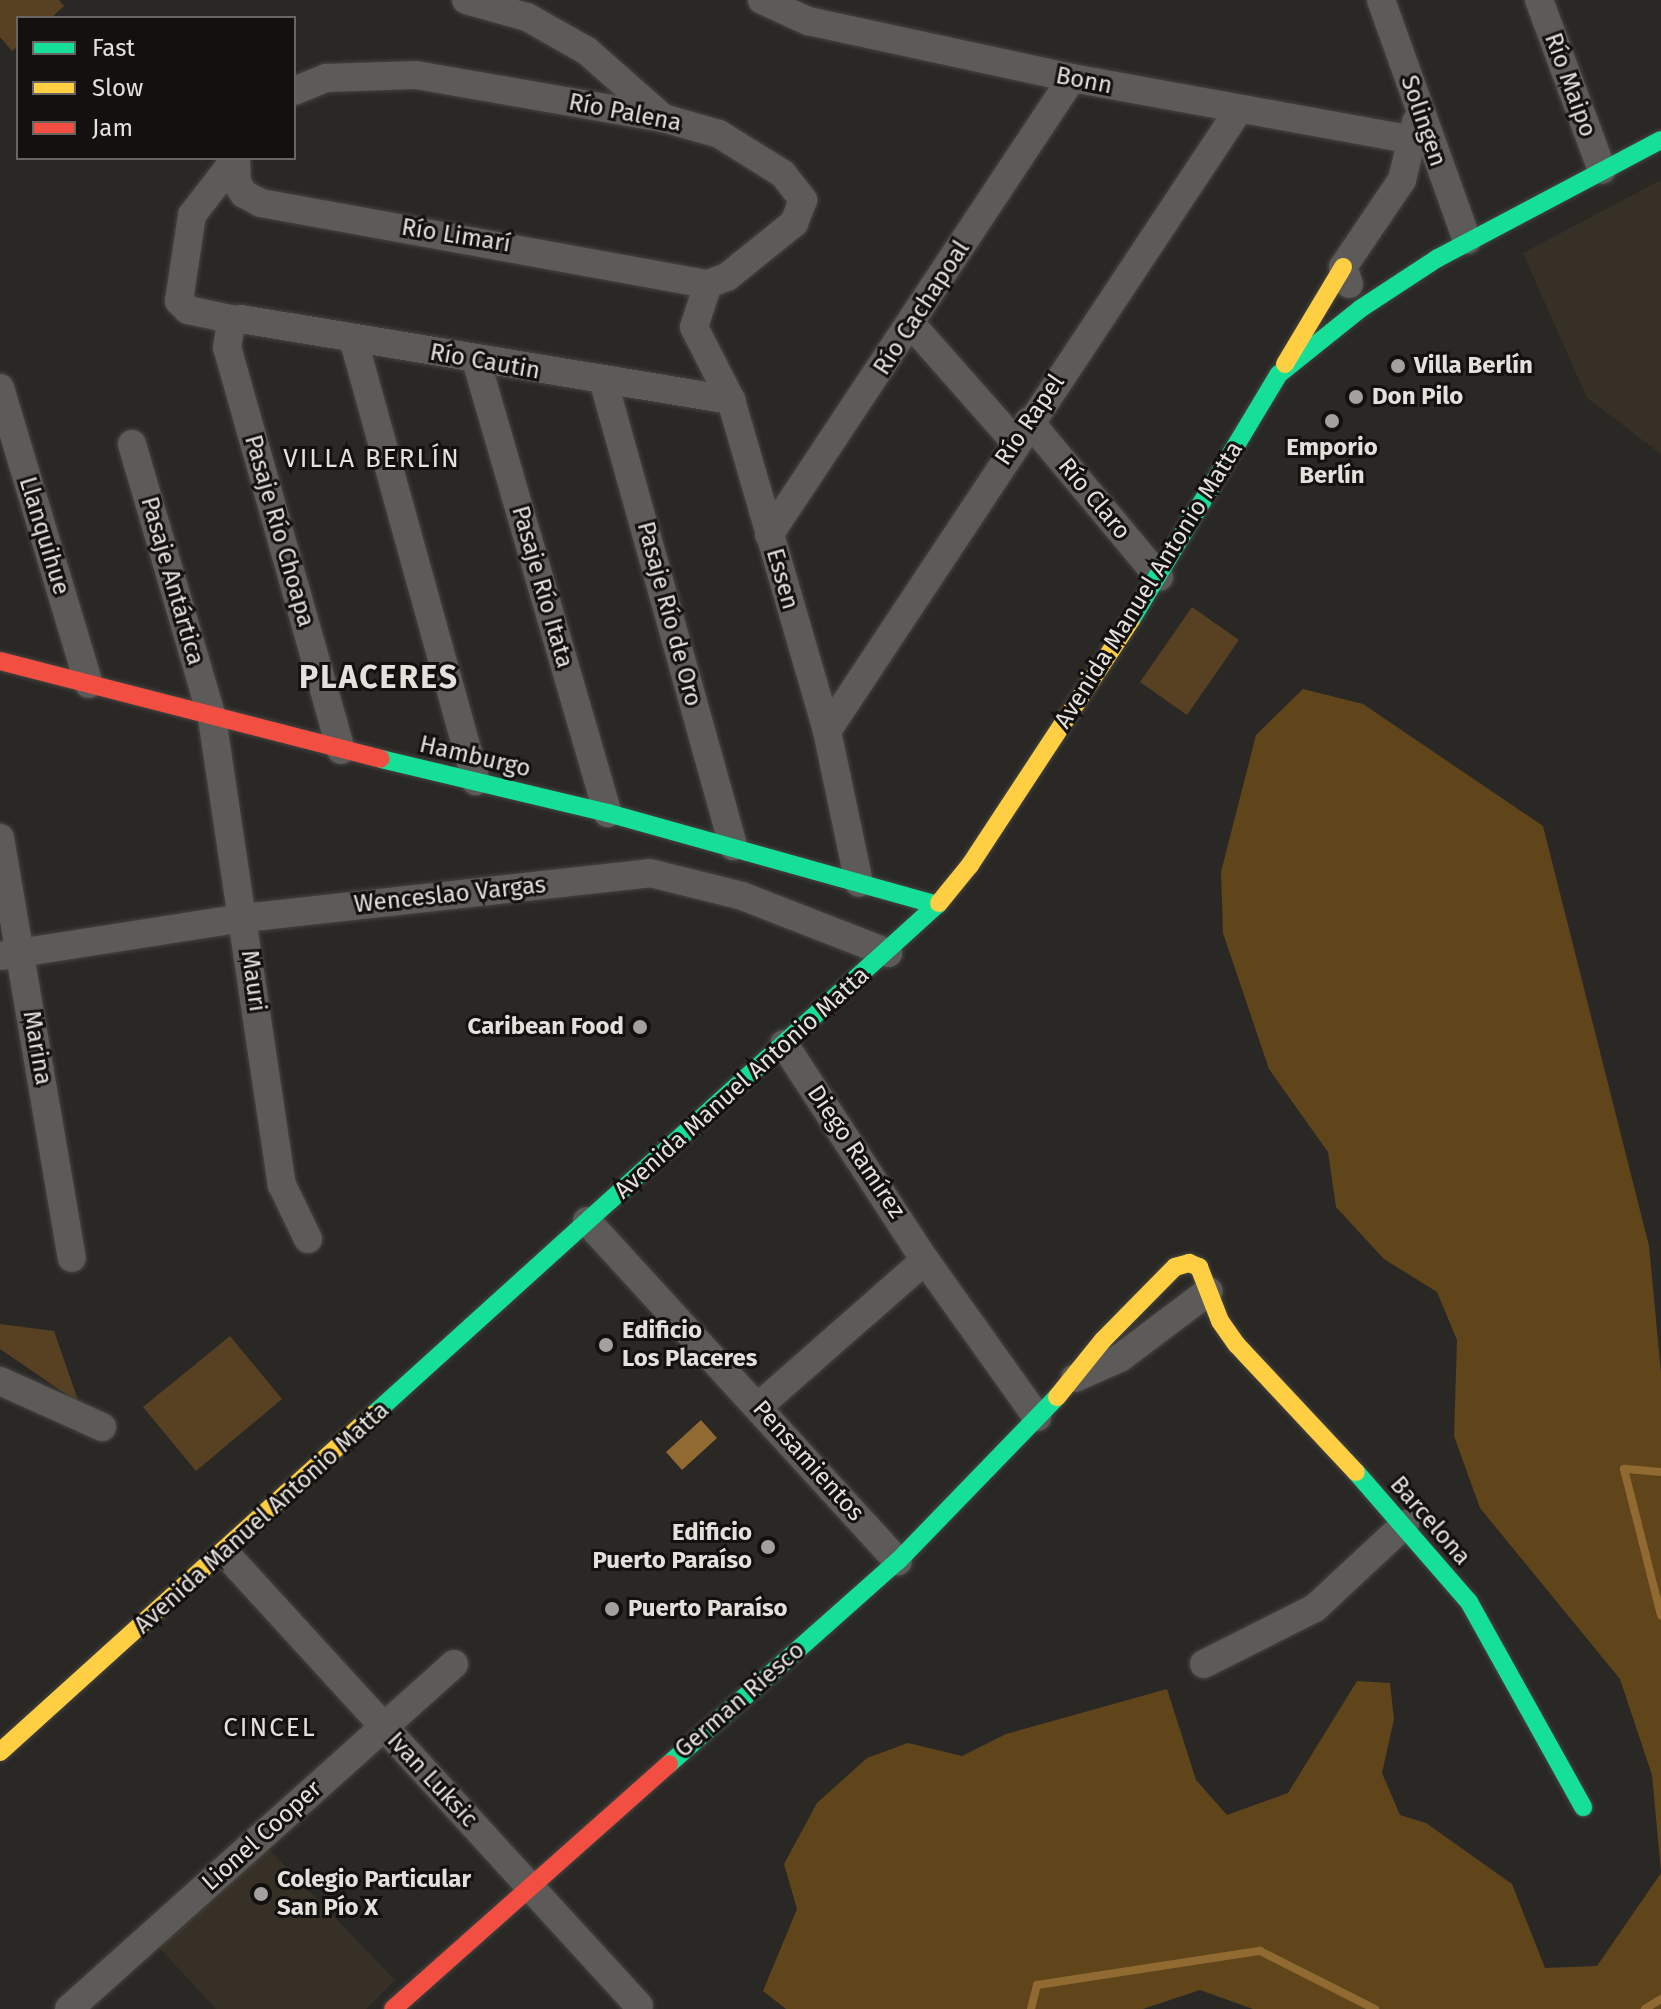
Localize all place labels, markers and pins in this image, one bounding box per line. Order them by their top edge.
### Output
place label: Villa Berlín [1414,352,1533,380]
marker: Villa Berlín [1389,357,1407,375]
place label: Don Pilo [1372,383,1463,411]
marker: Don Pilo [1347,388,1365,406]
marker: Emporio Berlín [1323,412,1341,430]
place label: Emporio Berlín [1286,434,1378,490]
place label: Caribean Food [468,1013,624,1041]
marker: Caribean Food [631,1018,649,1036]
place label: Edificio Los Placeres [622,1317,757,1373]
marker: Edificio Los Placeres [597,1336,615,1354]
place label: Edificio Puerto Paraíso [592,1519,752,1575]
marker: Edificio Puerto Paraíso [759,1538,777,1556]
place label: Puerto Paraíso [628,1595,788,1623]
marker: Puerto Paraíso [603,1600,621,1618]
place label: Colegio Particular San Pío X [277,1866,471,1922]
marker: Colegio Particular San Pío X [252,1885,270,1903]

